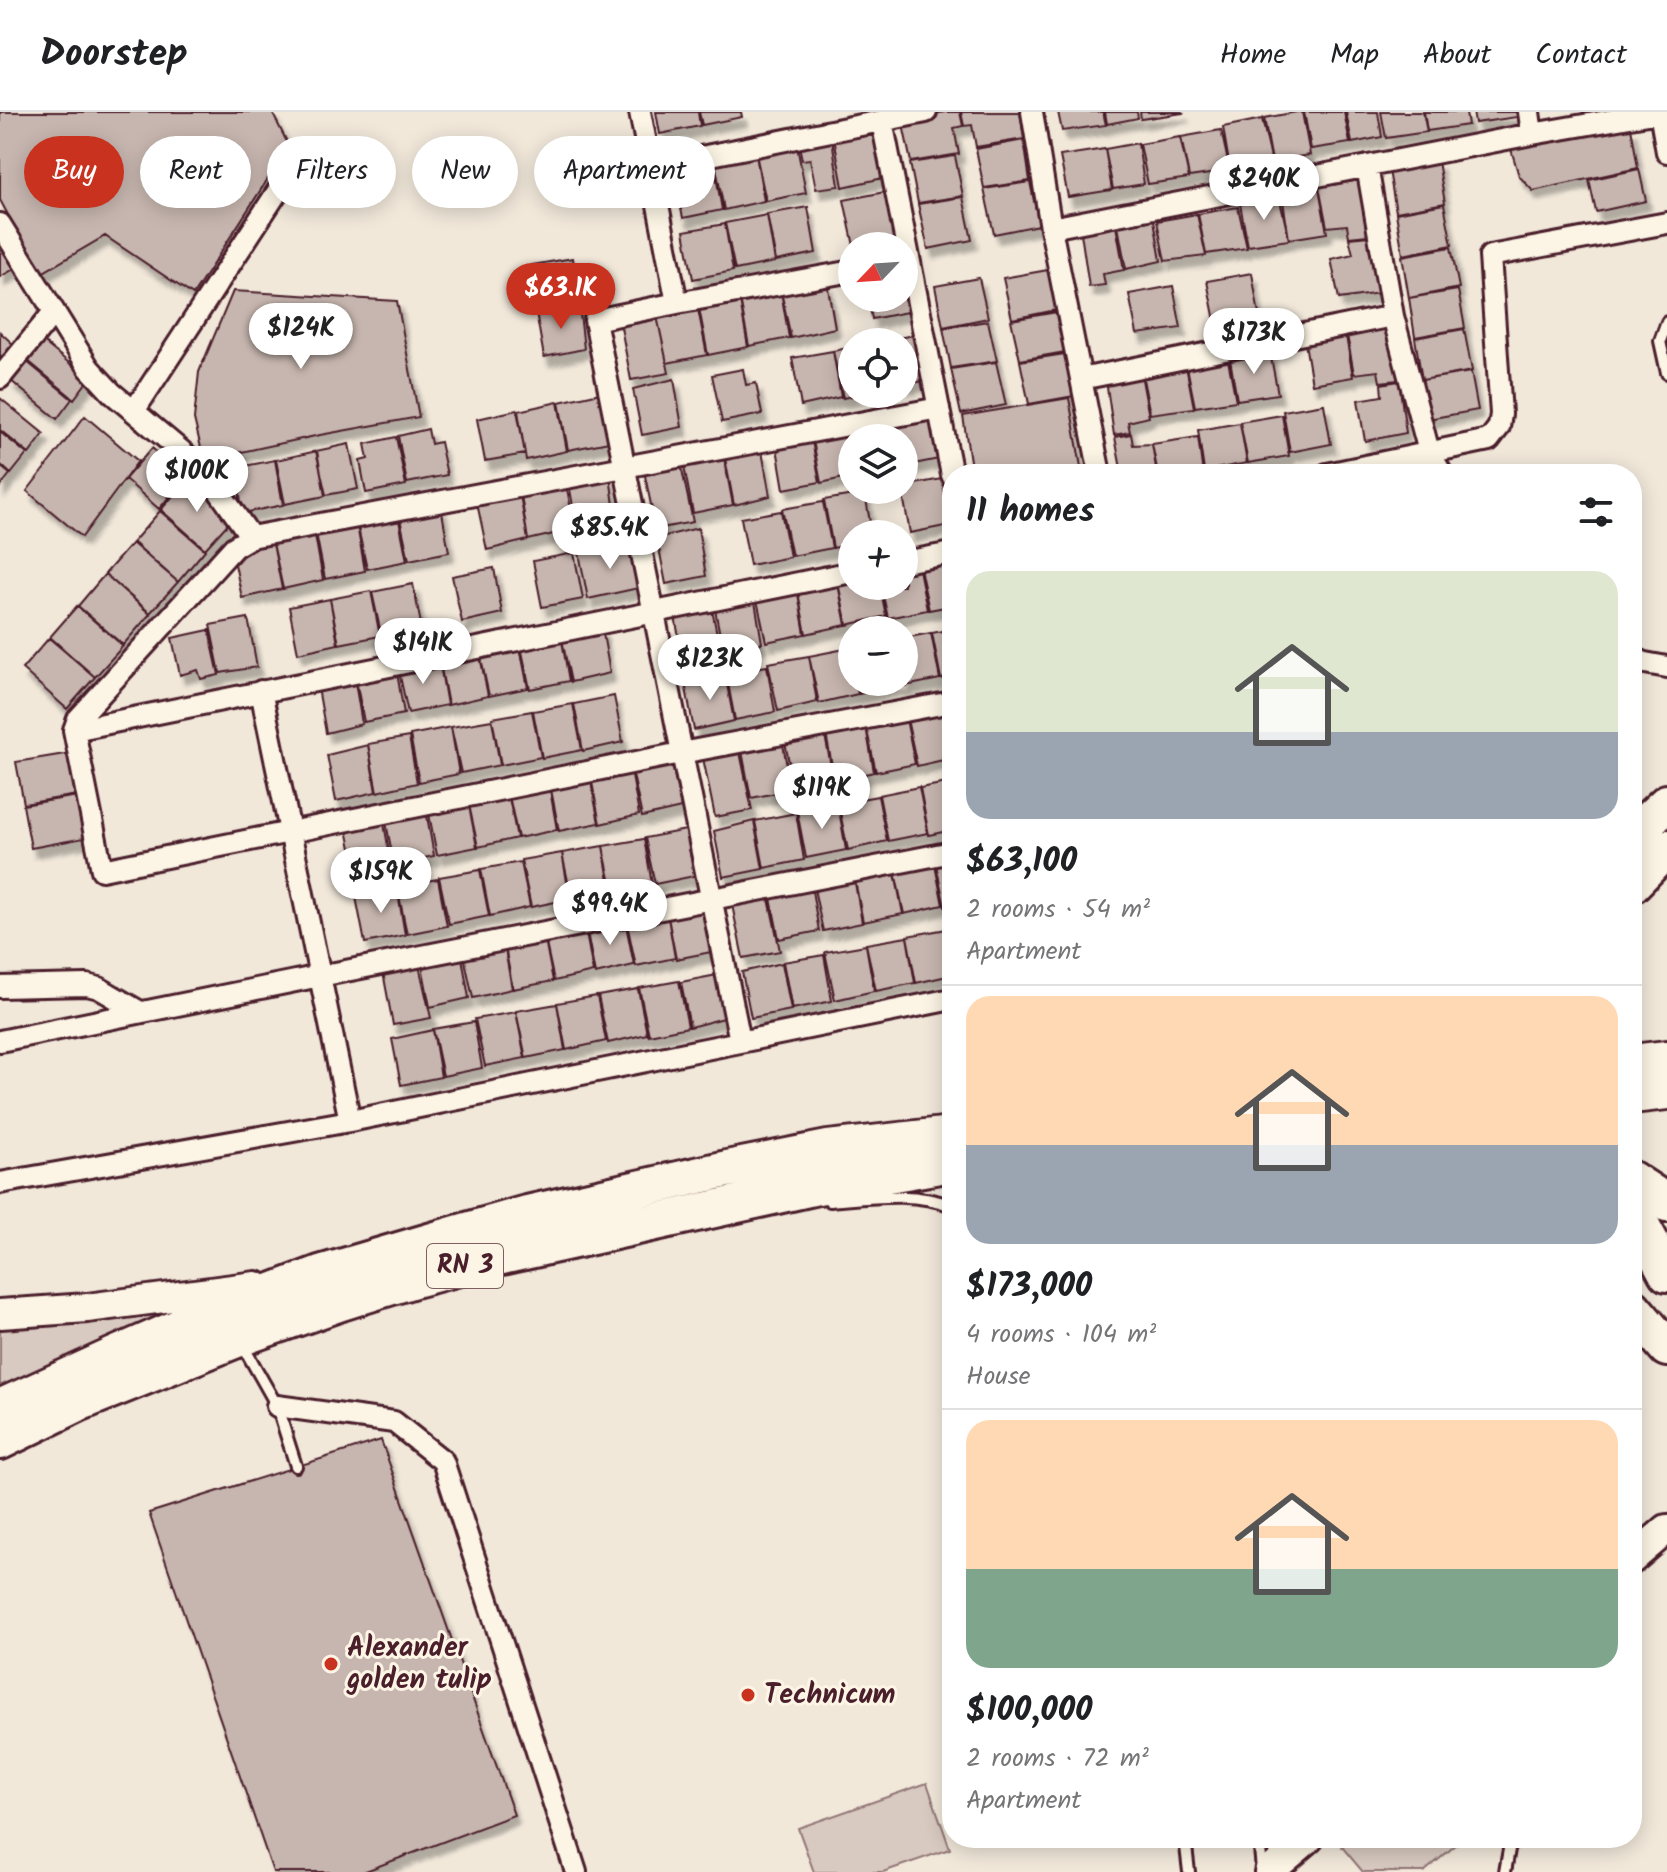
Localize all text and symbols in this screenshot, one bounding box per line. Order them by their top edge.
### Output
text: Doorstep [40,25,188,85]
text: Home [1220,33,1286,78]
text: Map [1330,33,1379,78]
text: About [1423,33,1491,78]
text: Contact [1535,33,1627,78]
chip: Buy [24,136,124,208]
chip: Rent [140,136,251,208]
chip: Filters [267,136,396,208]
chip: New [412,136,518,208]
chip: Apartment [534,136,715,208]
pin: $240K [1208,154,1320,222]
text: $240K [1227,159,1301,201]
north arrow [838,232,918,312]
map controls [838,232,918,696]
pin: $63.1K [496,263,626,331]
text: $63.1K [524,268,598,310]
pin: $124K [245,303,357,371]
text: $124K [267,308,335,350]
pin: $173K [1198,308,1310,376]
text: $173K [1221,313,1287,355]
button: locate [838,328,918,408]
button: layers [838,424,918,504]
pin: $100K [141,446,253,514]
text: $100K [164,451,230,493]
text: 11 homes [966,485,1095,539]
icon: filters [1574,490,1618,534]
pin: $85.4K [545,503,675,571]
text: $85.4K [570,508,650,550]
button: + [838,520,918,600]
button: − [838,616,918,696]
pin: $141K [367,618,479,686]
text: $141K [393,623,453,665]
icon: home [1220,623,1364,767]
pin: $123K [654,634,766,702]
text: $123K [676,639,744,681]
pin: $119K [766,763,878,831]
text: $119K [792,768,852,810]
text: $63,100 [966,835,1077,889]
pin: $159K [325,847,437,915]
text: $159K [348,852,414,894]
pin: $99.4K [545,879,675,947]
text: $99.4K [571,884,649,926]
text: 2 rooms · 54 m² [966,889,1150,931]
text: Apartment [966,931,1081,973]
icon: home [1220,1048,1364,1192]
road number: RN 3 [427,1244,503,1288]
text: $173,000 [966,1260,1092,1314]
text: 4 rooms · 104 m² [966,1314,1156,1356]
text: House [966,1356,1030,1398]
icon: home [1220,1472,1364,1616]
place label: Alexander golden tulip [346,1626,492,1703]
marker: Alexander golden tulip [322,1655,340,1673]
place label: Technicum [764,1673,895,1718]
text: $100,000 [966,1684,1093,1738]
marker: Technicum [739,1686,757,1704]
text: 2 rooms · 72 m² [966,1738,1149,1780]
text: Apartment [966,1780,1081,1822]

